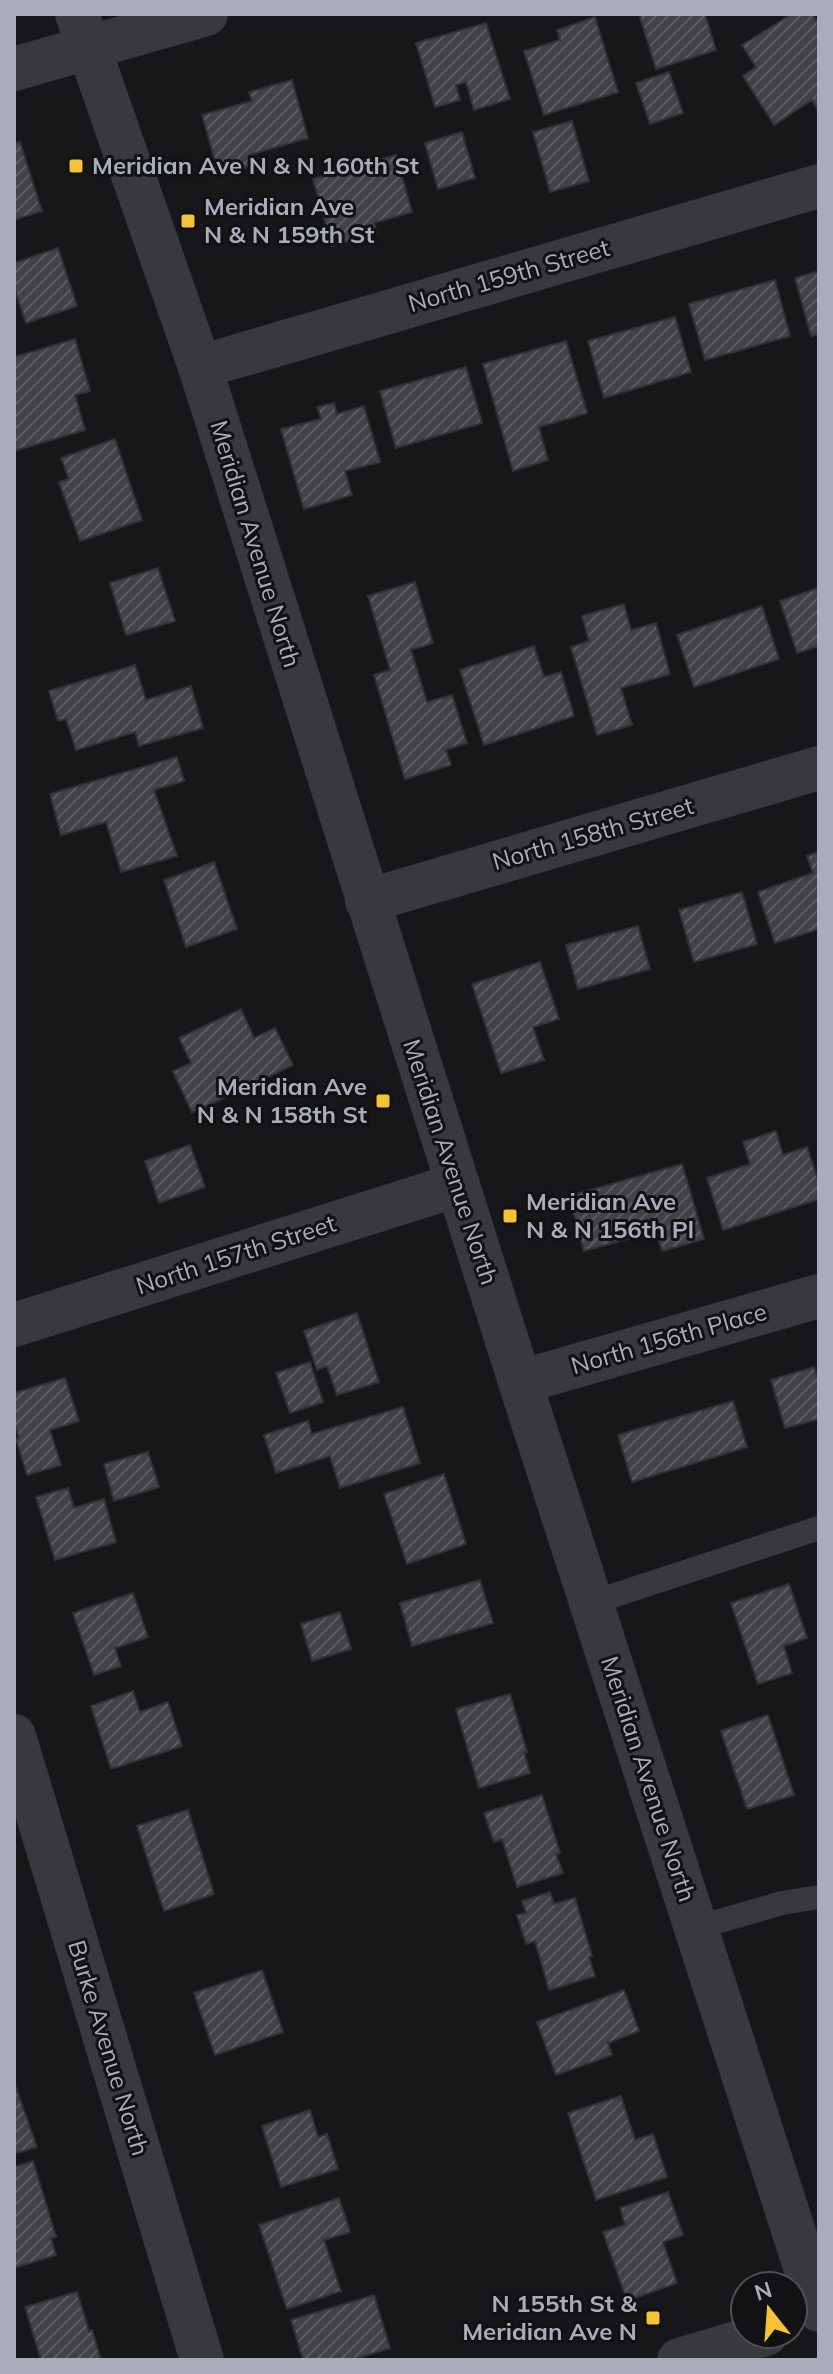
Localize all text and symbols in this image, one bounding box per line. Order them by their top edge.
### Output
place label: Meridian Ave N & N 160th St [92,150,419,180]
marker: Meridian Ave N & N 160th St [67,157,85,175]
place label: Meridian Ave N & N 159th St [204,191,374,249]
marker: Meridian Ave N & N 159th St [179,212,197,230]
street label: North 159th Street [405,232,613,318]
street label: Meridian Avenue North [204,417,308,671]
street label: North 158th Street [489,790,697,876]
street label: Meridian Avenue North [397,1035,505,1288]
place label: Meridian Ave N & N 158th St [197,1071,367,1129]
marker: Meridian Ave N & N 158th St [374,1092,392,1110]
place label: Meridian Ave N & N 156th Pl [526,1186,694,1244]
marker: Meridian Ave N & N 156th Pl [501,1207,519,1225]
street label: North 157th Street [132,1208,339,1300]
street label: North 156th Place [567,1296,770,1380]
street label: Meridian Avenue North [595,1652,703,1905]
street label: Burke Avenue North [62,1936,156,2159]
north arrow [729,2270,809,2350]
text: N [751,2275,775,2307]
place label: N 155th St & Meridian Ave N [462,2288,637,2346]
marker: N 155th St & Meridian Ave N [644,2309,662,2327]

